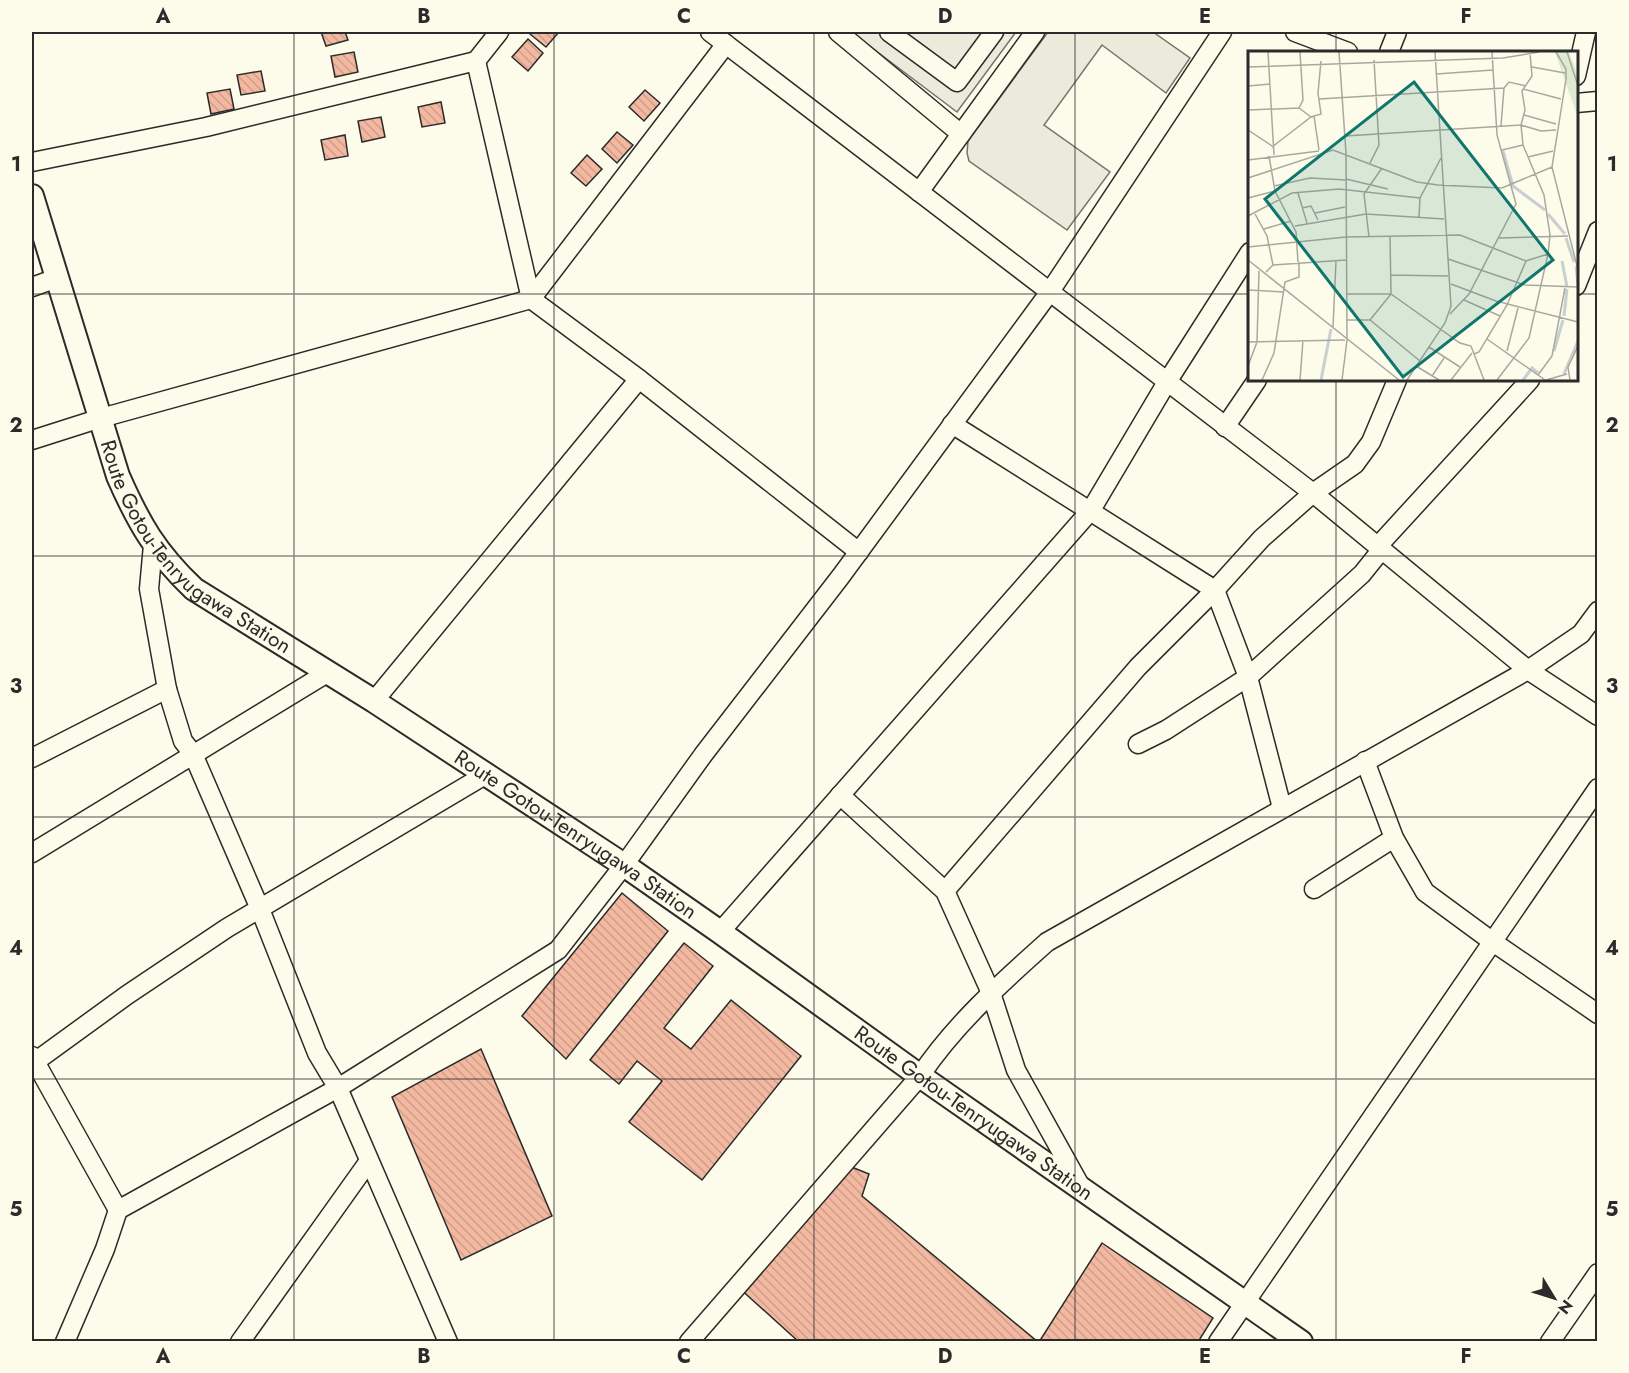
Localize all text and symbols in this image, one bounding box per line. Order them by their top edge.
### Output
text: A [155,2,171,31]
text: B [417,2,431,31]
text: C [677,2,691,31]
text: D [938,2,952,31]
text: E [1199,2,1211,31]
text: F [1460,2,1472,31]
inset map [1248,51,1578,381]
text: 1 [11,150,21,179]
text: 1 [1607,150,1617,179]
text: 2 [9,411,23,440]
text: 2 [1605,411,1619,440]
street label: Route Gotou-Tenryugawa Station [93,436,297,661]
text: 3 [10,672,22,701]
text: 3 [1606,672,1618,701]
street label: Route Gotou-Tenryugawa Station [448,743,703,926]
text: 4 [9,934,23,963]
text: 4 [1605,934,1619,963]
street label: Route Gotou-Tenryugawa Station [848,1018,1099,1208]
text: 5 [10,1195,23,1224]
text: 5 [1606,1195,1619,1224]
north arrow [1524,1268,1584,1328]
text: N [1552,1295,1578,1319]
text: A [155,1342,171,1371]
text: B [417,1342,431,1371]
text: C [677,1342,691,1371]
text: D [938,1342,952,1371]
text: E [1199,1342,1211,1371]
text: F [1460,1342,1472,1371]

